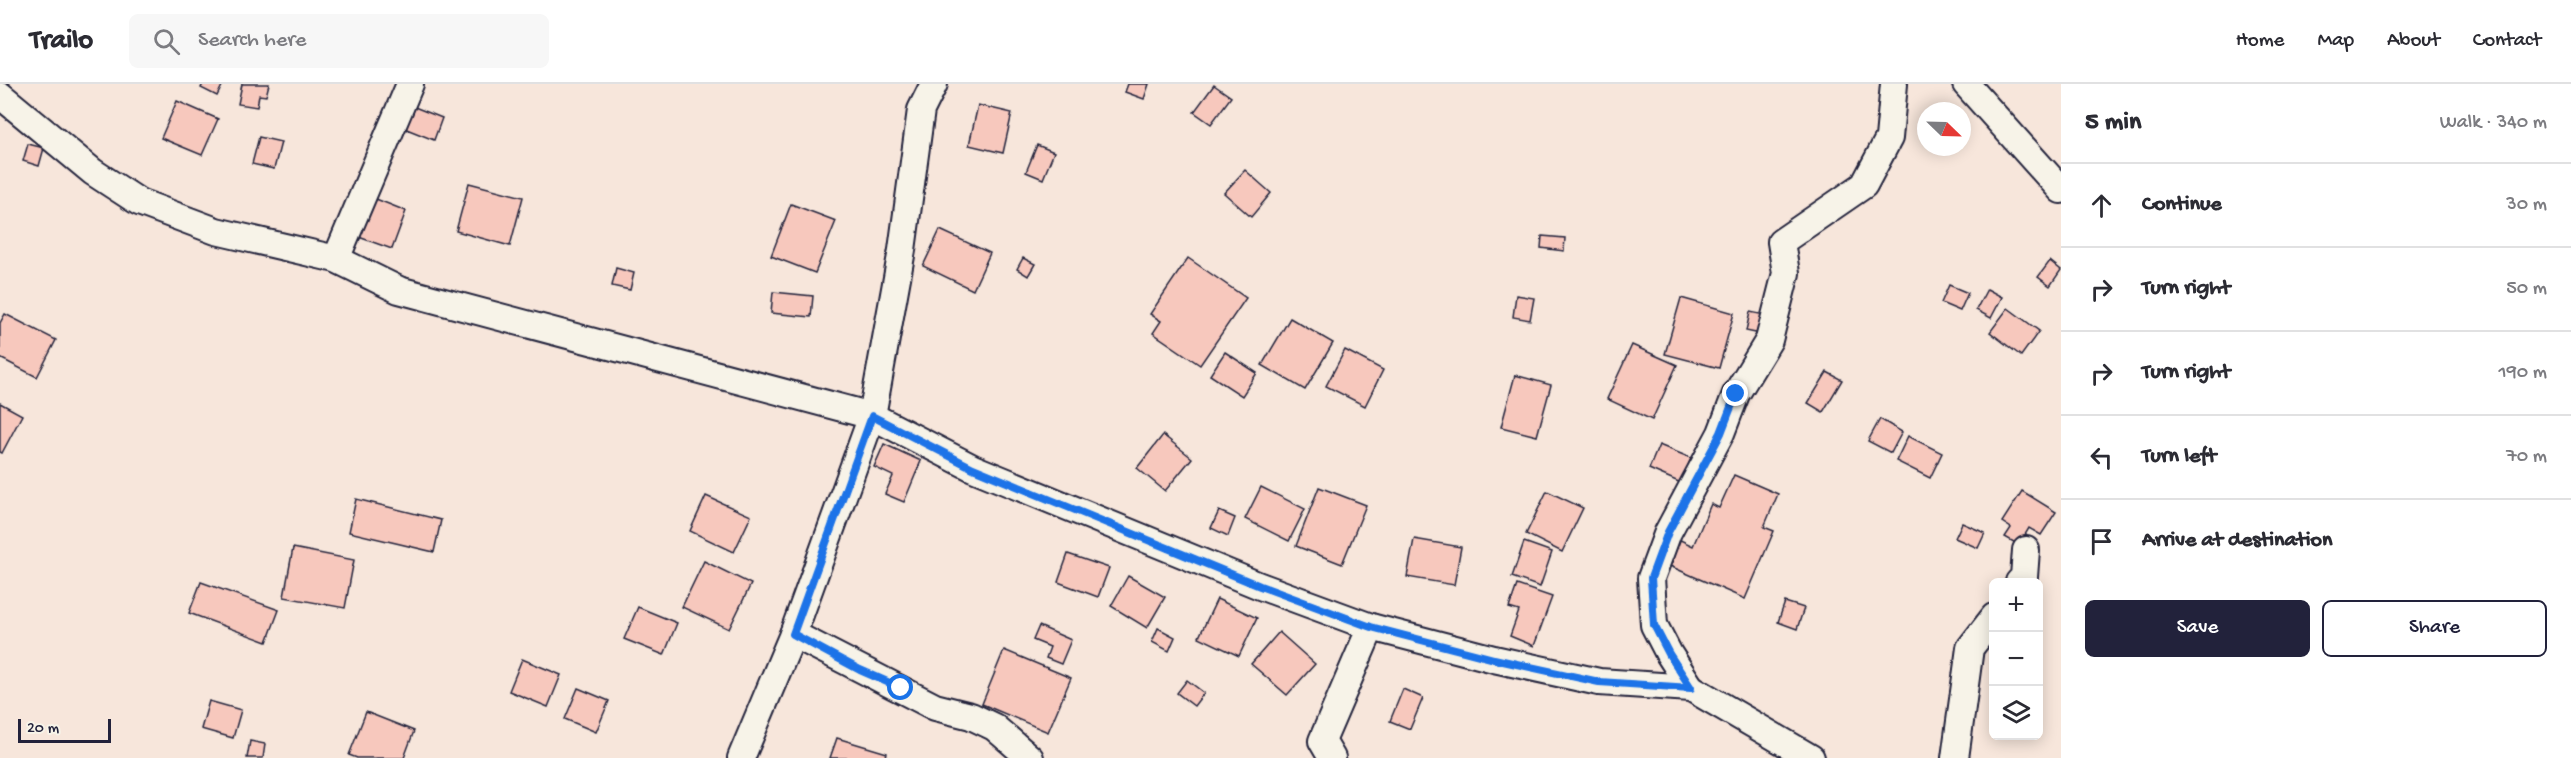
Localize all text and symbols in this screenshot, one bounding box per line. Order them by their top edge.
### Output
search box [129,14,549,68]
text: Trailo [30,25,93,58]
icon: search [150,25,183,58]
text: Search here [198,28,306,54]
text: Home [2236,29,2284,54]
text: Map [2317,29,2354,54]
text: About [2387,29,2440,54]
text: Contact [2473,29,2541,54]
north arrow [1917,102,1971,156]
text: 5 min [2085,108,2141,139]
text: Walk · 340 m [2440,112,2547,135]
icon: ahead [2085,189,2118,222]
text: Continue [2142,192,2222,218]
text: 30 m [2506,194,2547,217]
icon: right [2085,273,2118,306]
text: Turn right [2142,276,2230,302]
text: 50 m [2506,278,2547,301]
icon: right [2085,357,2118,390]
text: Turn right [2142,360,2230,386]
text: 190 m [2499,362,2547,385]
route end [1722,380,1748,406]
icon: left [2085,441,2118,474]
text: Turn left [2142,444,2216,470]
text: 70 m [2506,446,2547,469]
icon: arrive [2085,525,2118,558]
text: Arrive at destination [2142,528,2332,554]
map controls [1989,578,2043,740]
button: + [1989,578,2043,632]
button: Save [2085,600,2310,657]
button: Share [2322,600,2547,657]
button: − [1989,632,2043,686]
route start [887,674,913,700]
button: layers [1989,686,2043,740]
scale bar [18,716,111,744]
text: 20 m [27,720,59,739]

